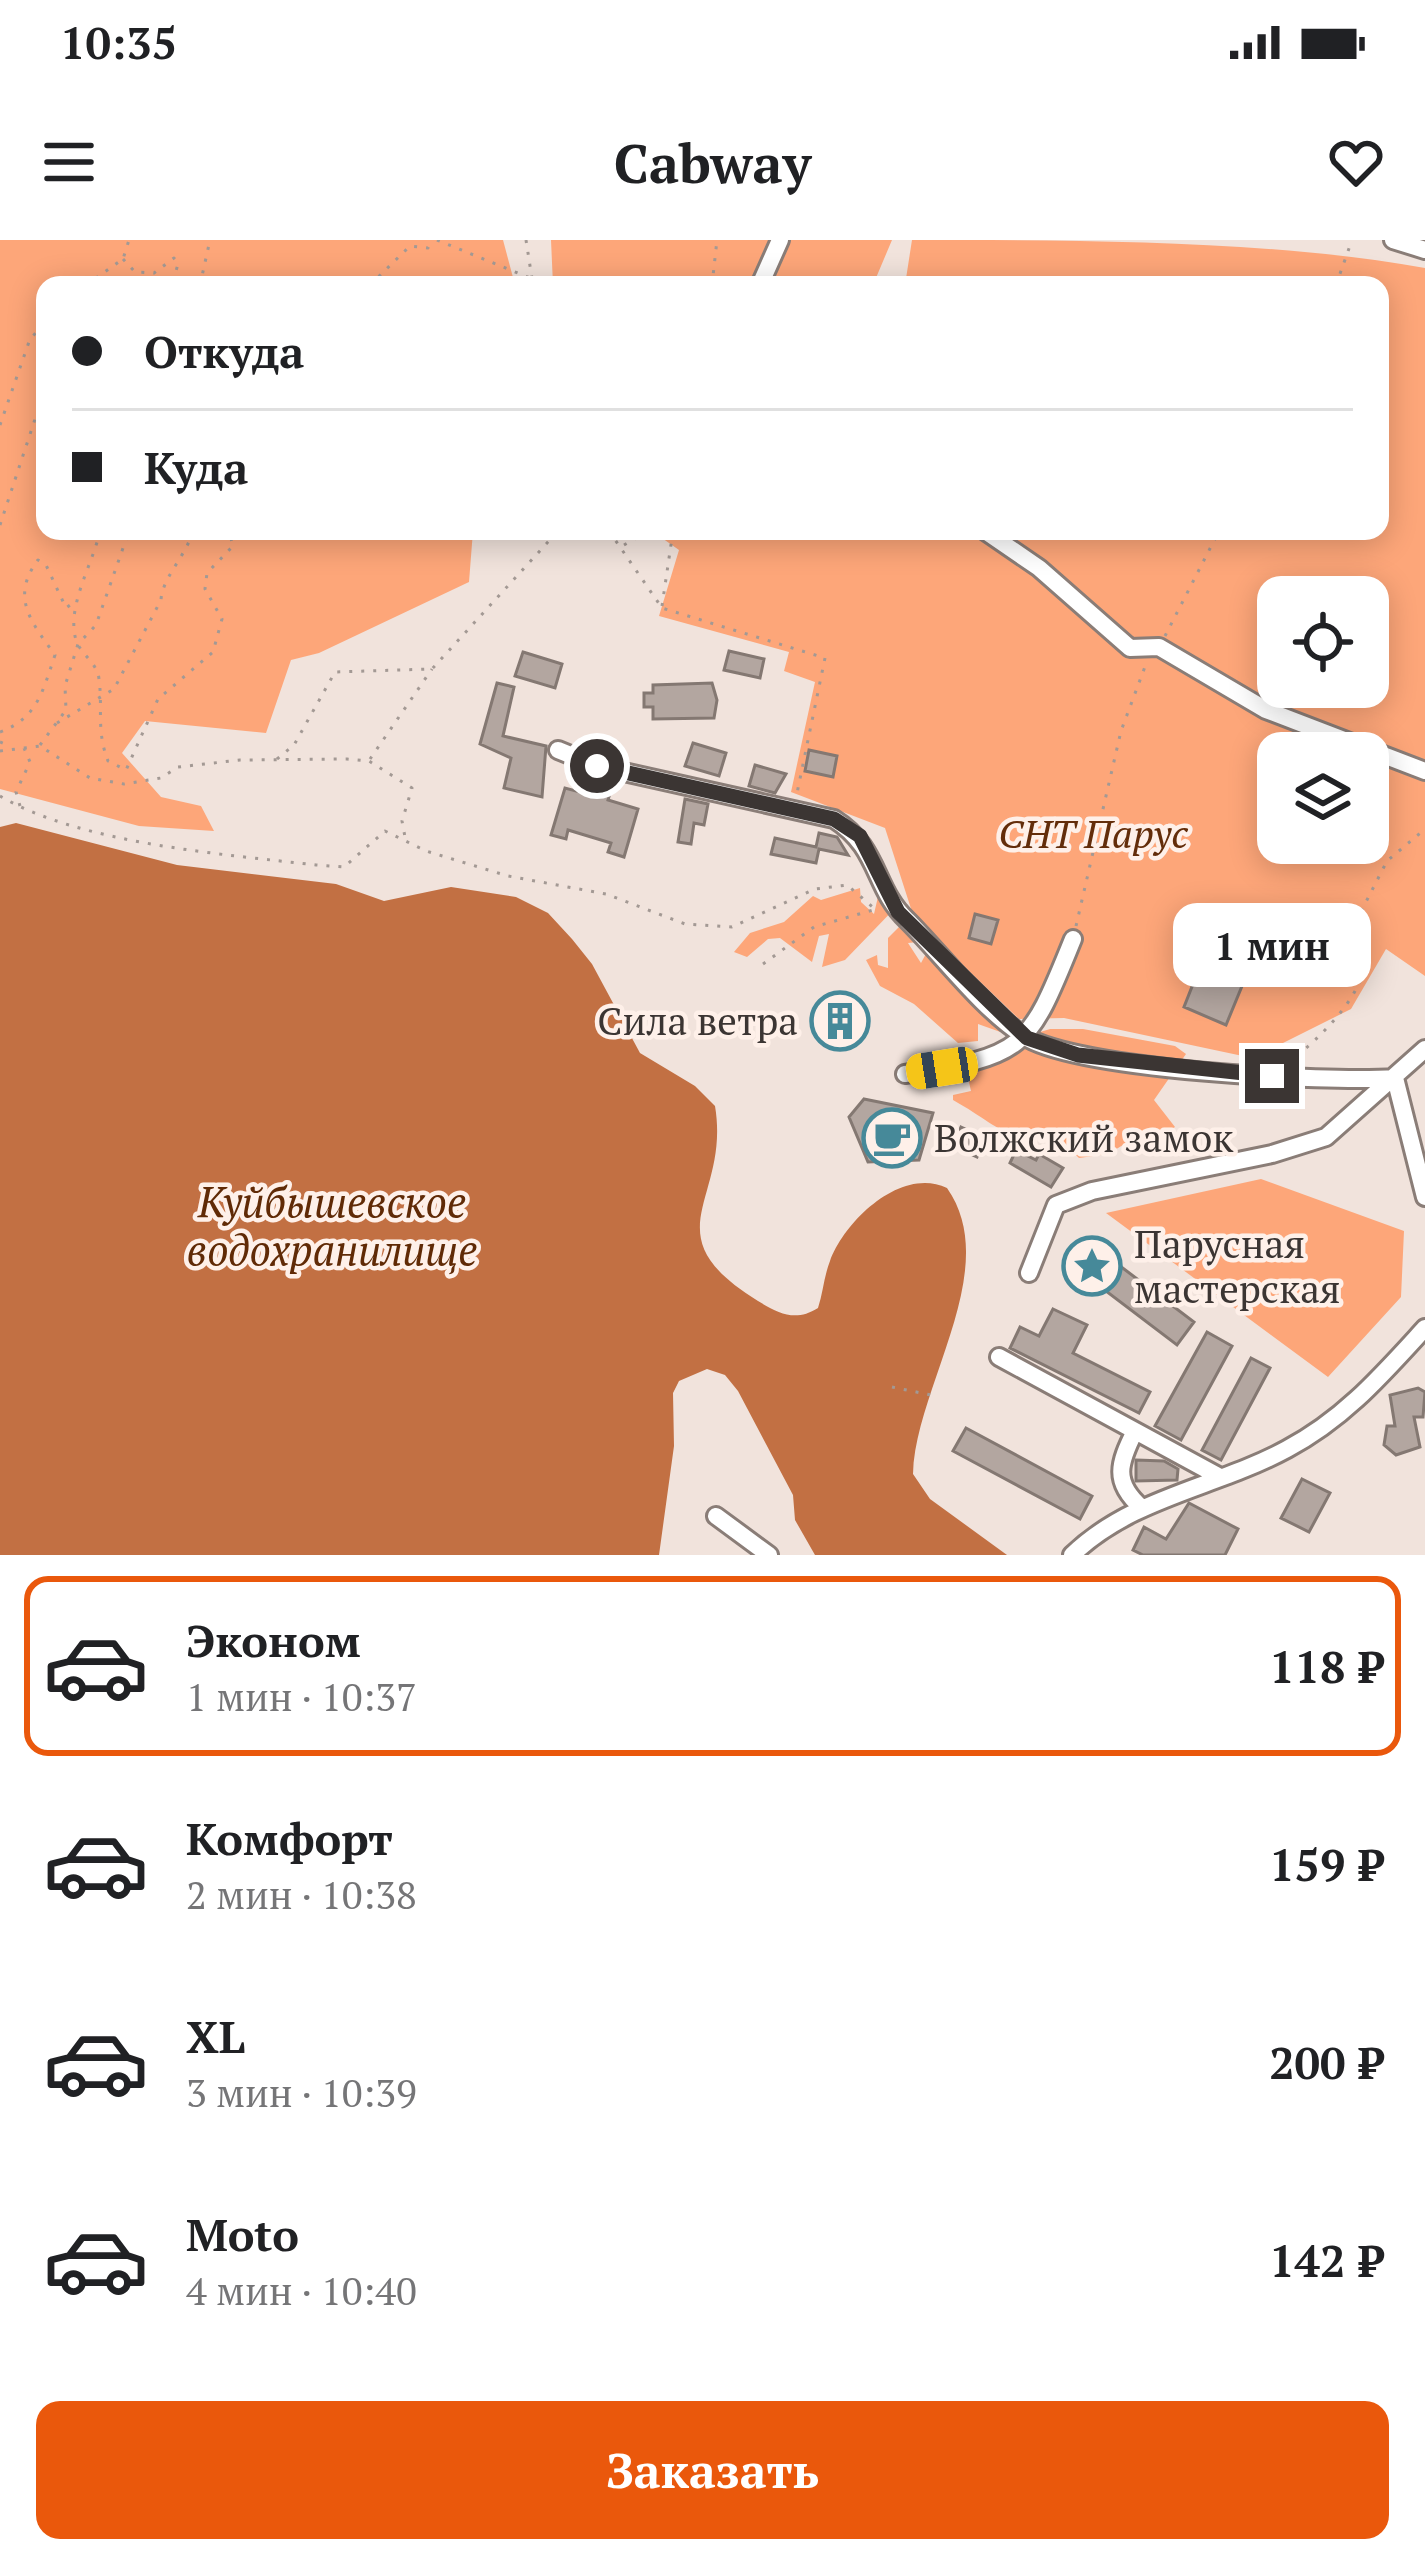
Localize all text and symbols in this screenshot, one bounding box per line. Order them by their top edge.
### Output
text: 10:35 [60,12,177,72]
text: Cabway [614,127,811,198]
icon: menu [36,129,102,195]
icon: heart [1323,129,1389,195]
text: Откуда [144,321,304,381]
text: Куда [144,437,248,497]
map controls [1257,576,1389,864]
button: locate [1257,576,1389,708]
button: layers [1257,732,1389,864]
route start [570,739,624,793]
park label: СНТ Парус [998,807,1188,859]
callout: 1 мин [1173,902,1371,986]
text: 1 мин [1214,919,1330,971]
building icon: Сила ветра [809,990,871,1052]
place label: Сила ветра [597,994,798,1046]
car [904,1045,980,1091]
route end [1245,1049,1299,1103]
cafe icon: Волжский замок [861,1107,923,1169]
place label: Волжский замок [934,1111,1234,1163]
water label: Куйбышевское водохранилище [187,1173,477,1277]
place label: Парусная мастерская [1134,1217,1341,1314]
place icon: Парусная мастерская [1061,1235,1123,1297]
text: Эконом [186,1610,361,1670]
icon: car [42,1612,150,1720]
text: 118 ₽ [1269,1636,1383,1696]
text: 1 мин · 10:37 [186,1670,417,1722]
text: Комфорт [186,1808,393,1868]
icon: car [42,1810,150,1918]
text: 159 ₽ [1269,1834,1383,1894]
text: 2 мин · 10:38 [186,1868,417,1920]
text: XL [186,2006,245,2066]
icon: car [42,2008,150,2116]
text: 200 ₽ [1269,2032,1383,2092]
text: 3 мин · 10:39 [186,2066,417,2118]
text: Moto [186,2204,299,2264]
icon: car [42,2206,150,2314]
text: 142 ₽ [1269,2230,1383,2290]
text: 4 мин · 10:40 [186,2264,417,2316]
button: Заказать [36,2401,1389,2539]

